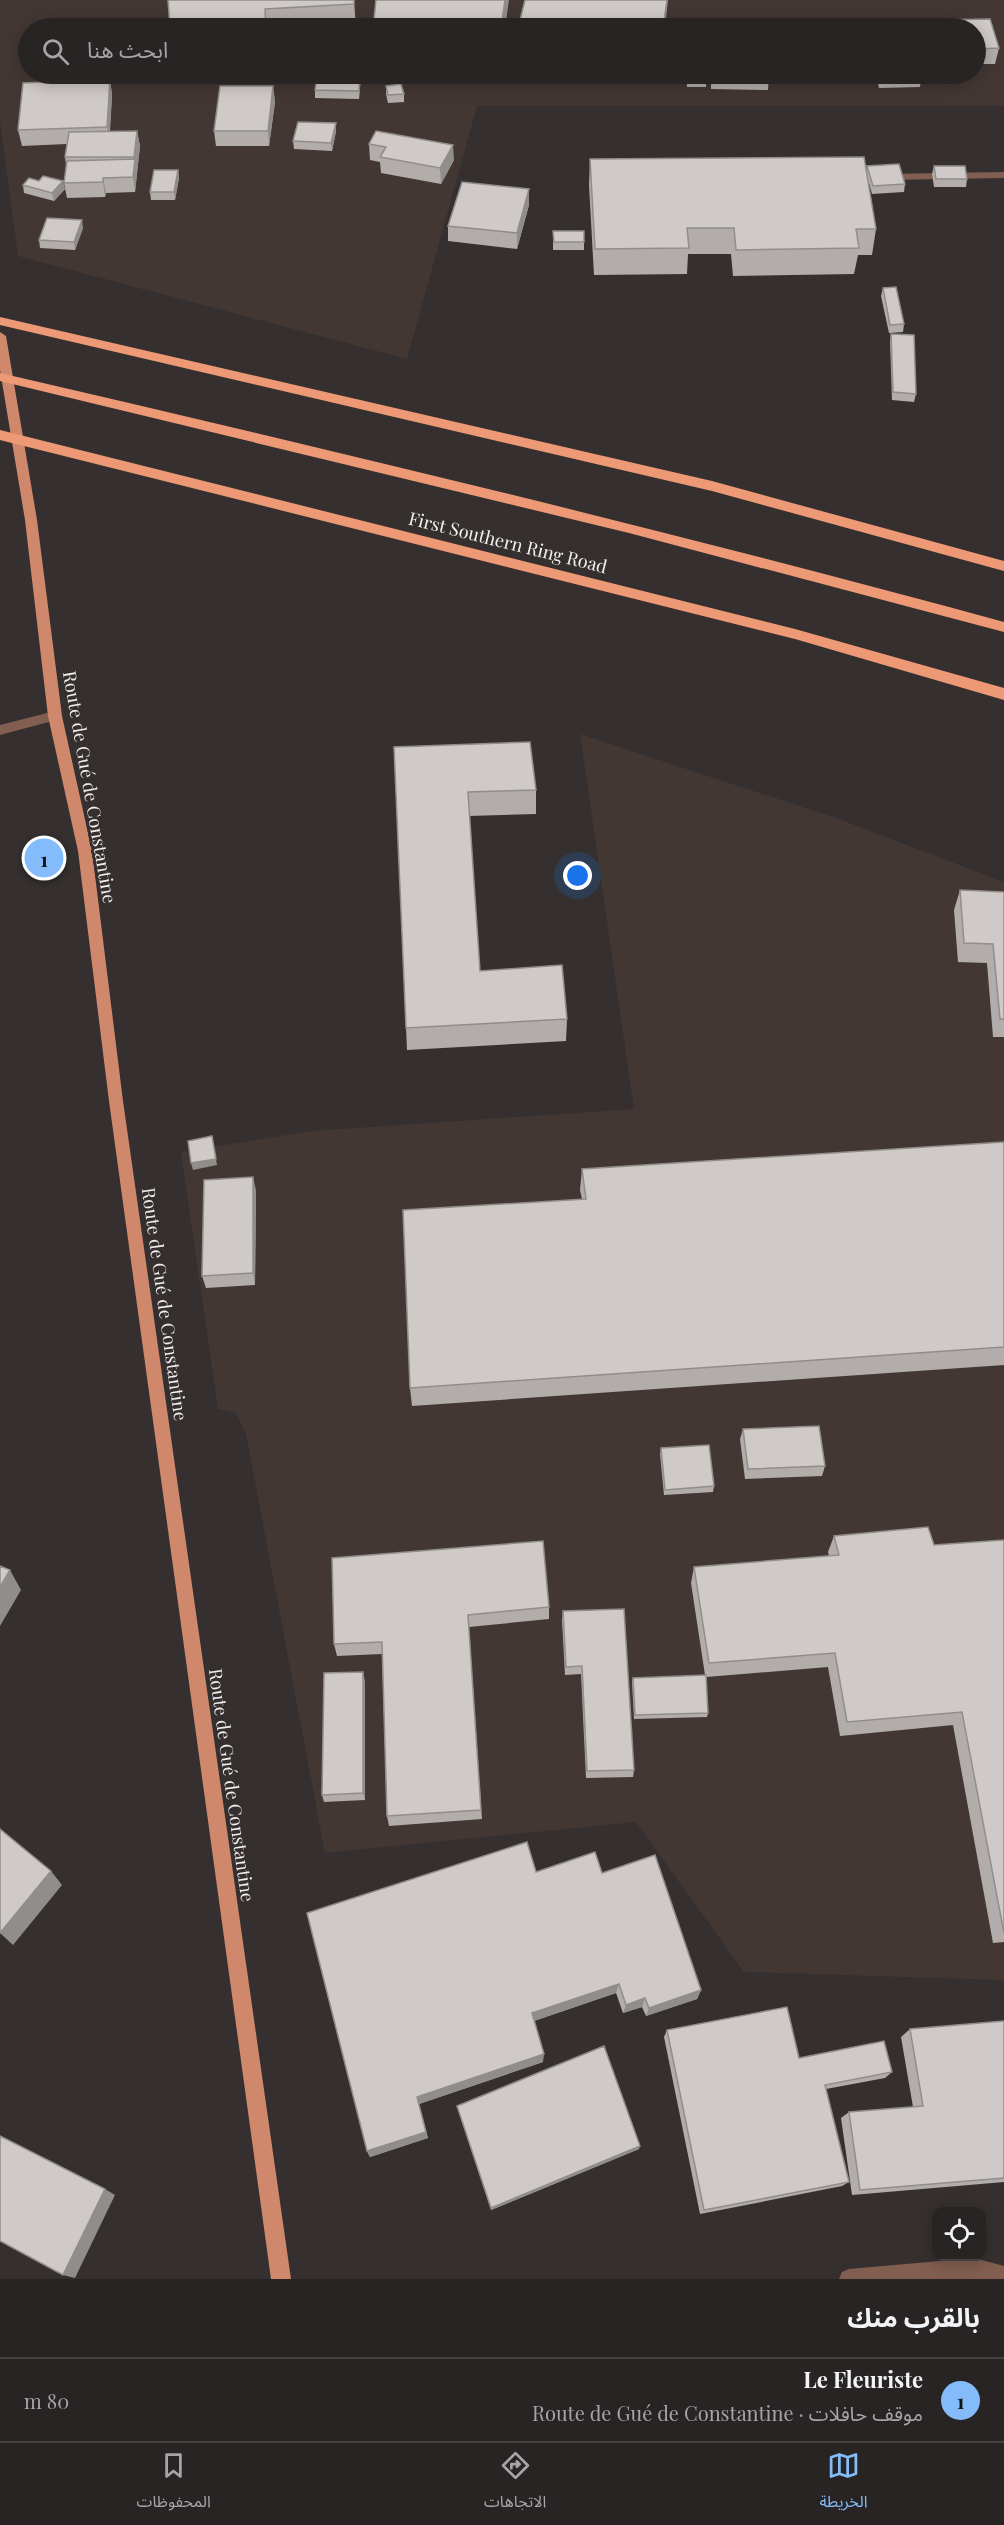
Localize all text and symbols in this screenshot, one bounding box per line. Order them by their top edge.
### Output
search box [18,18,986,84]
text: ابحث هنا [87,34,168,64]
icon: search [39,35,72,68]
street label: First Southern Ring Road [406,506,610,578]
street label: Route de Gué de Constantine [58,669,122,905]
pin: 1 [24,836,63,880]
your location [563,861,592,890]
street label: Route de Gué de Constantine [137,1186,193,1422]
street label: Route de Gué de Constantine [204,1667,260,1903]
map controls [932,2207,986,2261]
button: locate [932,2207,986,2261]
text: بالقرب منك [847,2299,980,2334]
text: Le Fleuriste [803,2364,923,2394]
text: 80 m [24,2387,69,2414]
text: 1 [957,2387,964,2414]
text: موقف حافلات · Route de Gué de Constantine [532,2399,923,2426]
tab: المحفوظات [137,2449,211,2519]
tab: الاتجاهات [484,2449,546,2519]
tab: الخريطة [820,2449,867,2519]

